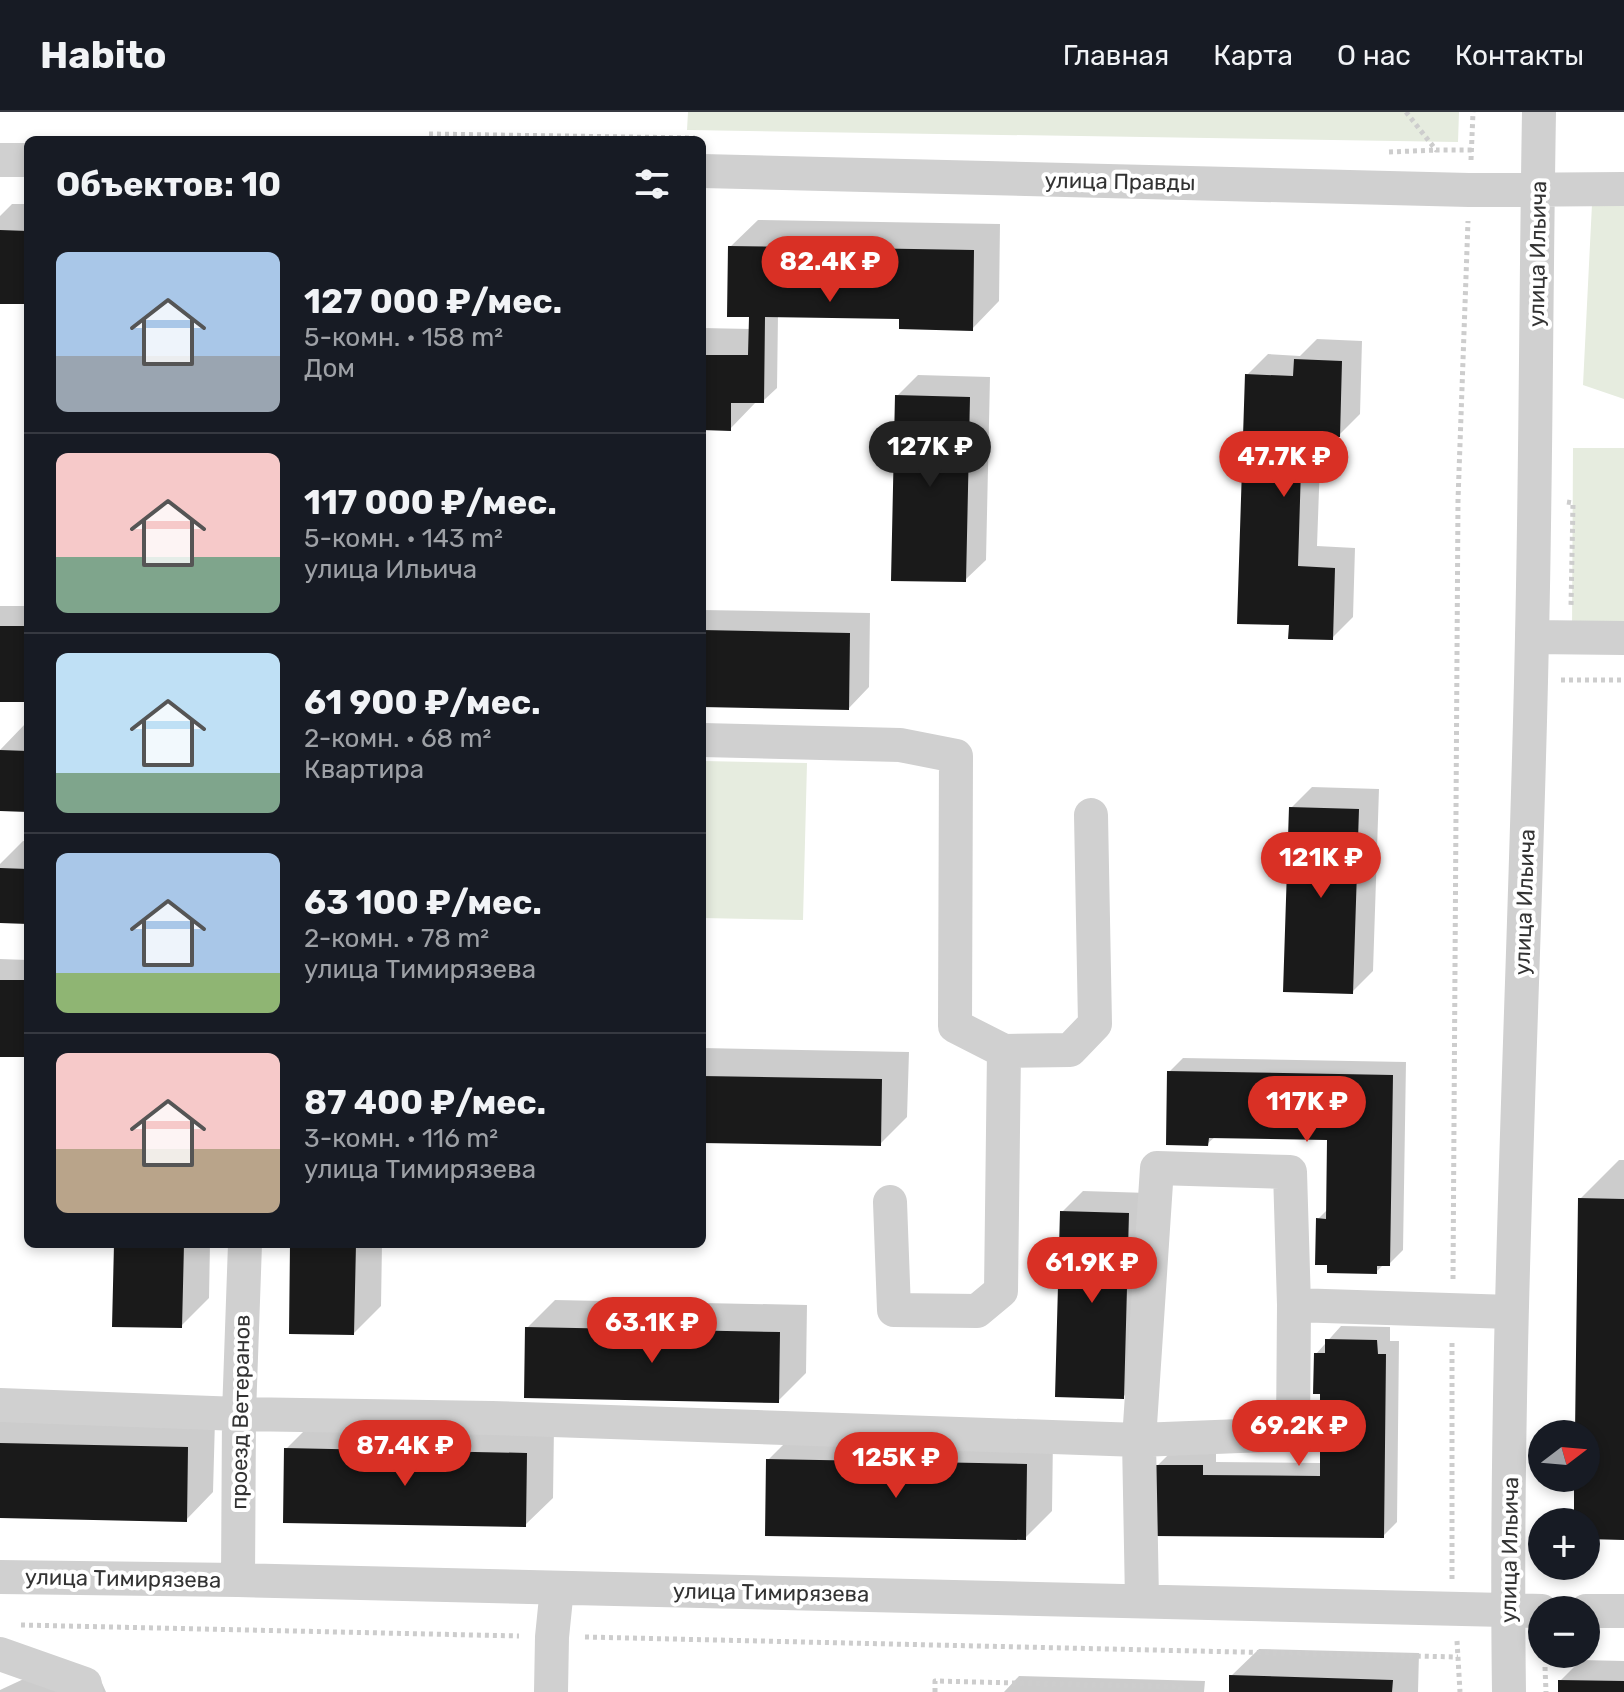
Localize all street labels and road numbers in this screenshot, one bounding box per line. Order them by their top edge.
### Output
street label: улица Правды [1044,167,1196,196]
street label: улица Ильича [1523,181,1552,327]
street label: улица Ильича [1508,828,1541,976]
street label: проезд Ветеранов [225,1314,256,1510]
street label: улица Ильича [1495,1477,1524,1623]
street label: улица Тимирязева [25,1563,221,1594]
street label: улица Тимирязева [673,1577,869,1608]

